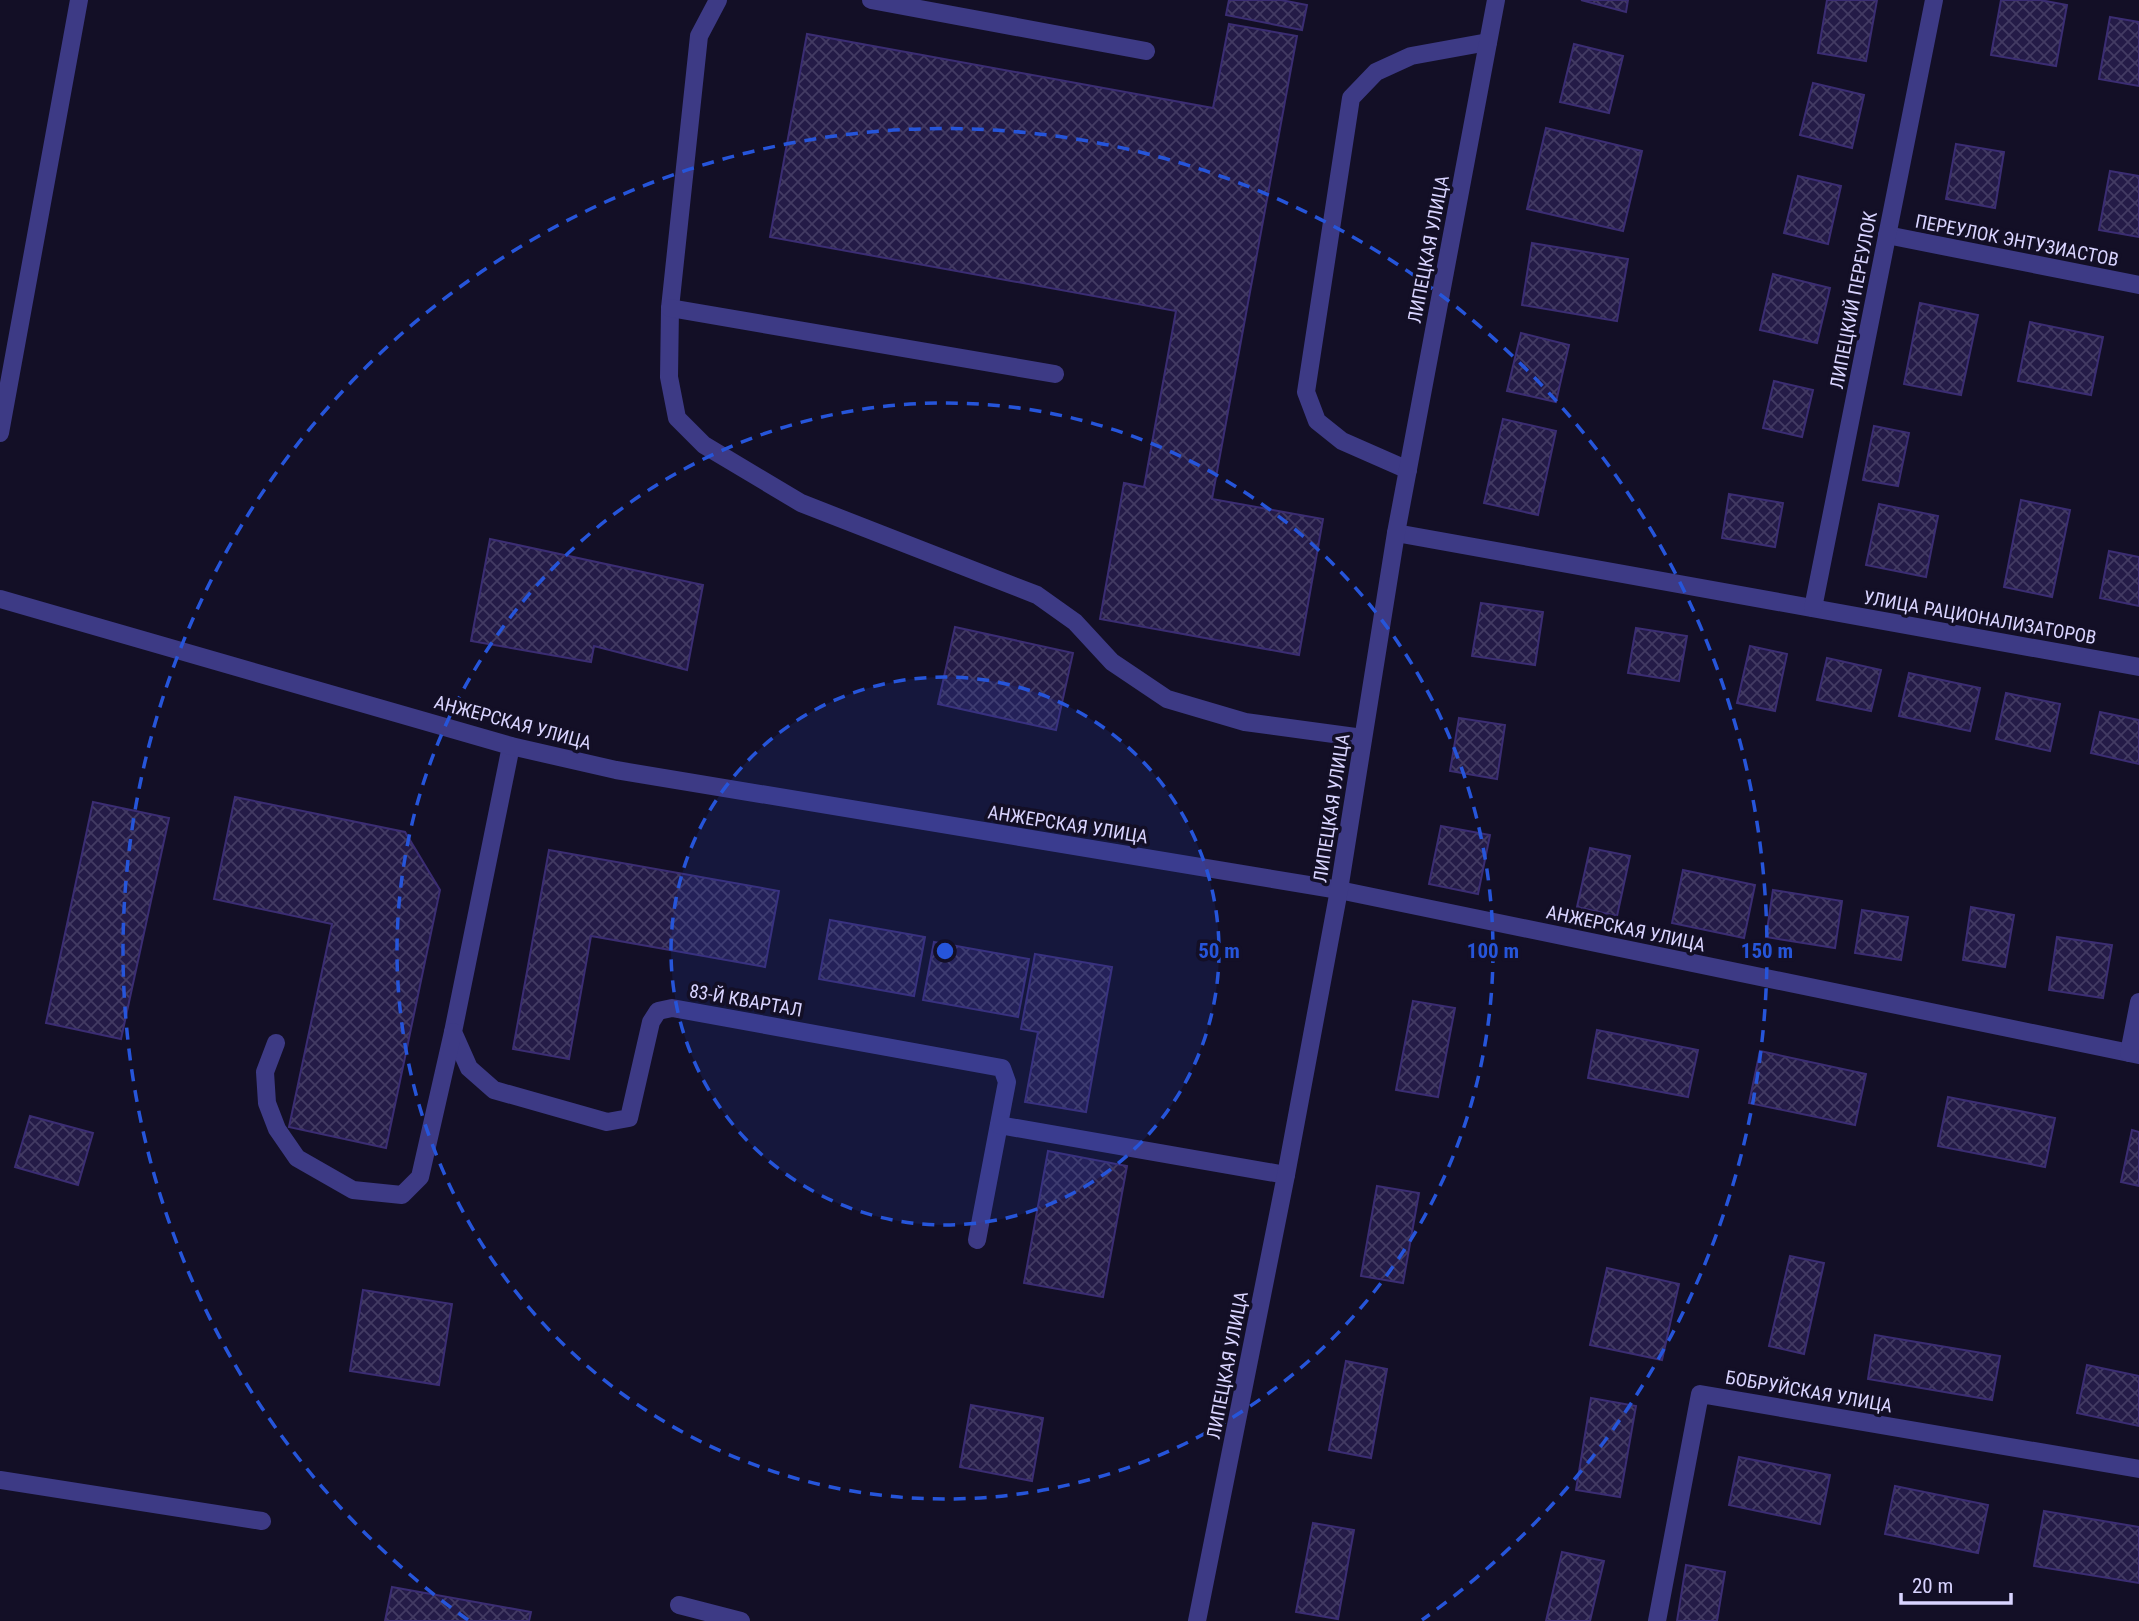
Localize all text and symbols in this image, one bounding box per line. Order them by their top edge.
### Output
street label: ЛИПЕЦКАЯ УЛИЦА [1403,173,1454,325]
street label: ЛИПЕЦКИЙ ПЕРЕУЛОК [1825,209,1882,391]
street label: ПЕРЕУЛОК ЭНТУЗИАСТОВ [1913,209,2121,272]
street label: УЛИЦА РАЦИОНАЛИЗАТОРОВ [1862,586,2098,649]
street label: АНЖЕРСКАЯ УЛИЦА [432,690,594,755]
street label: ЛИПЕЦКАЯ УЛИЦА [1308,732,1355,884]
street label: АНЖЕРСКАЯ УЛИЦА [986,800,1150,849]
street label: АНЖЕРСКАЯ УЛИЦА [1544,900,1708,957]
centre of rings [933,939,957,963]
text: 50 m [1198,939,1240,963]
text: 100 m [1467,939,1519,963]
text: 150 m [1741,939,1793,963]
street label: 83-Й КВАРТАЛ [688,979,804,1022]
street label: ЛИПЕЦКАЯ УЛИЦА [1202,1289,1253,1441]
street label: БОБРУЙСКАЯ УЛИЦА [1724,1365,1894,1418]
scale bar [1901,1562,2011,1606]
text: 20 m [1912,1574,1953,1598]

